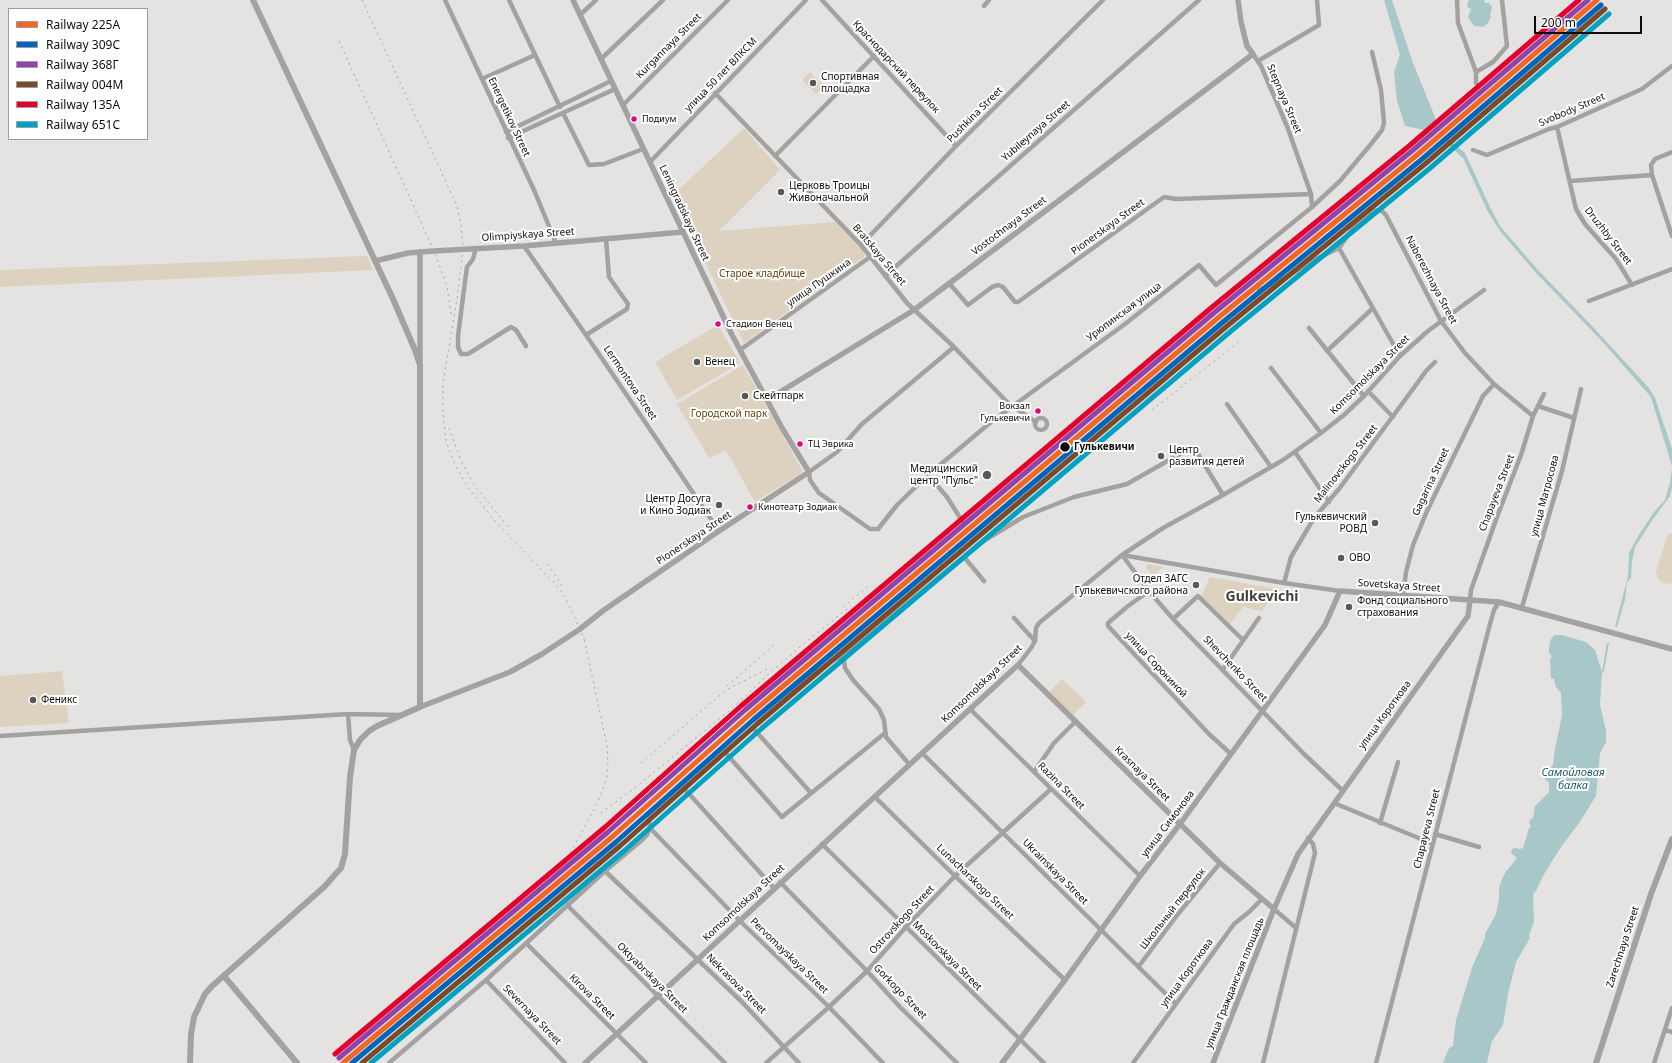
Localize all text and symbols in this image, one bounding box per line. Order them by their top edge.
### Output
legend [8,8,148,140]
scale bar [1536,8,1644,34]
street label: Kurgannaya Street [634,11,704,81]
text: 200 m [1541,14,1576,31]
text: Railway 225А [46,16,120,33]
street label: Краснодарский переулок [850,18,942,116]
street label: улица 50 лет ВЛКСМ [682,35,760,115]
text: Railway 309С [46,36,120,53]
text: Railway 368Г [46,56,119,73]
street label: Stepnaya Street [1264,63,1304,135]
place label: Спортивная площадка [821,71,879,94]
street label: Energetikov Street [485,75,533,159]
text: Railway 004М [46,76,123,93]
marker: Спортивная площадка [808,78,818,88]
street label: Pushkina Street [945,85,1005,145]
street label: Svobody Street [1537,91,1607,129]
text: Railway 135А [46,96,120,113]
street label: Yubileynaya Street [999,98,1073,164]
marker: Подиум [629,114,639,124]
place label: Подиум [642,114,676,124]
text: Railway 651С [46,116,120,133]
street label: Leningradskaya Street [656,163,712,263]
place label: Церковь Троицы Живоначальной [789,180,870,204]
marker: Церковь Троицы Живоначальной [776,187,786,197]
street label: Vostochnaya Street [969,194,1049,258]
street label: Pionerskaya Street [1069,196,1147,258]
street label: Druzhby Street [1582,205,1634,267]
street label: Bratskaya Street [850,222,908,288]
street label: Olimpiyskaya Street [481,226,575,244]
street label: Naberezhnaya Street [1403,234,1459,326]
street label: улица Пушкина [785,256,853,310]
park label: Старое кладбище [719,268,805,280]
street label: Урюпинская улица [1084,280,1164,344]
marker: Стадион Венец [713,319,723,329]
place label: Стадион Венец [726,319,792,329]
street label: Komsomolskaya Street [1328,333,1412,417]
street label: Lermontova Street [601,343,659,423]
place label: Венец [705,356,735,368]
marker: Венец [692,357,702,367]
place label: Скейтпарк [753,390,804,402]
marker: Скейтпарк [740,391,750,401]
place label: Вокзал Гулькевичи [980,401,1030,422]
marker: Вокзал Гулькевичи [1033,406,1043,416]
park label: Городской парк [691,408,767,420]
street label: Malinovskogo Street [1312,423,1380,505]
marker: ТЦ Эврика [795,439,805,449]
place label: ТЦ Эврика [808,439,854,449]
marker: Гулькевичи [1058,440,1072,454]
place label: Гулькевичи [1074,441,1135,453]
place label: Центр развития детей [1169,444,1244,468]
street label: Gagarina Street [1410,446,1452,518]
marker: Центр развития детей [1156,451,1166,461]
street label: Chapayeva Street [1477,453,1517,533]
street label: улица Матросова [1528,454,1562,538]
place label: Медицинский центр "Пульс" [910,463,978,486]
marker: Медицинский центр "Пульс" [981,469,993,481]
place label: Центр Досуга и Кино Зодиак [640,493,711,516]
marker: Центр Досуга и Кино Зодиак [714,500,724,510]
marker: Кинотеатр Зодиак [745,502,755,512]
place label: Кинотеатр Зодиак [758,502,837,512]
street label: Pionerskaya Street [654,509,734,567]
place label: Гулькевичский РОВД [1295,511,1367,534]
marker: Гулькевичский РОВД [1370,518,1380,528]
place label: ОВО [1349,552,1371,564]
marker: ОВО [1336,553,1346,563]
place label: Отдел ЗАГС Гулькевичского района [1075,573,1188,596]
street label: Sovetskaya Street [1357,577,1441,595]
marker: Отдел ЗАГС Гулькевичского района [1191,580,1201,590]
district label: Gulkevichi [1226,589,1298,605]
place label: Фонд социального страхования [1357,595,1448,618]
marker: Фонд социального страхования [1344,602,1354,612]
street label: улица Сорокиной [1123,630,1189,700]
street label: Shevchenko Street [1201,634,1269,704]
street label: Komsomolskaya Street [939,642,1025,726]
street label: улица Короткова [1356,678,1414,752]
place label: Феникс [41,694,77,706]
marker: Феникс [28,695,38,705]
street label: Krasnaya Street [1112,744,1172,804]
street label: Razina Street [1035,760,1087,812]
water label: Самойловая балка [1541,766,1605,792]
street label: улица Симонова [1139,788,1197,860]
street label: Chapayeva Street [1411,788,1443,870]
street label: Ukrainskaya Street [1020,837,1090,907]
street label: Lunacharskogo Street [934,842,1016,922]
street label: Komsomolskaya Street [701,862,787,944]
street label: Школьный переулок [1138,866,1208,952]
street label: Ostrovskogo Street [867,883,937,957]
street label: Zarechnaya Street [1604,905,1642,989]
street label: Pervomayskaya Street [747,916,831,996]
street label: улица Гражданская площадь [1203,916,1267,1050]
street label: Moskovskaya Street [910,919,984,993]
street label: улица Короткова [1158,936,1216,1010]
street label: Oktyabrskaya Street [614,940,690,1016]
street label: Nekrasova Street [703,951,769,1017]
street label: Gorkogo Street [871,962,929,1022]
street label: Kirova Street [567,972,617,1022]
street label: Severnaya Street [500,982,564,1048]

